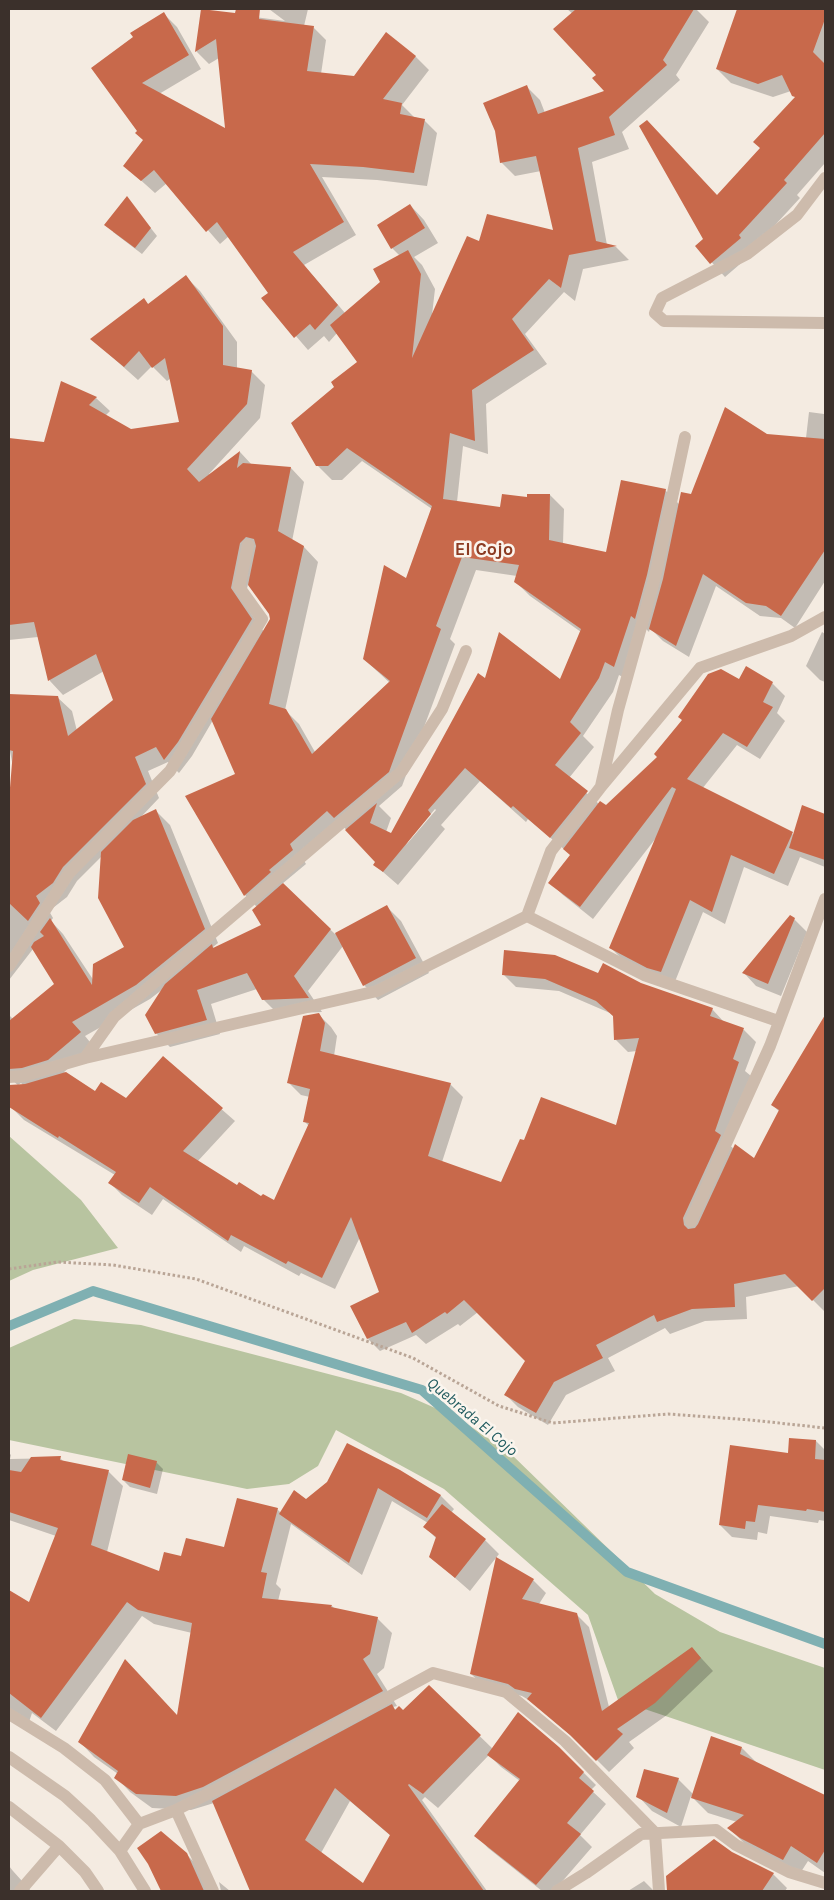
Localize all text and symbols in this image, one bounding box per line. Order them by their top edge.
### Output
district label: El Cojo [455,539,513,561]
water label: Quebrada El Cojo [423,1374,521,1460]

